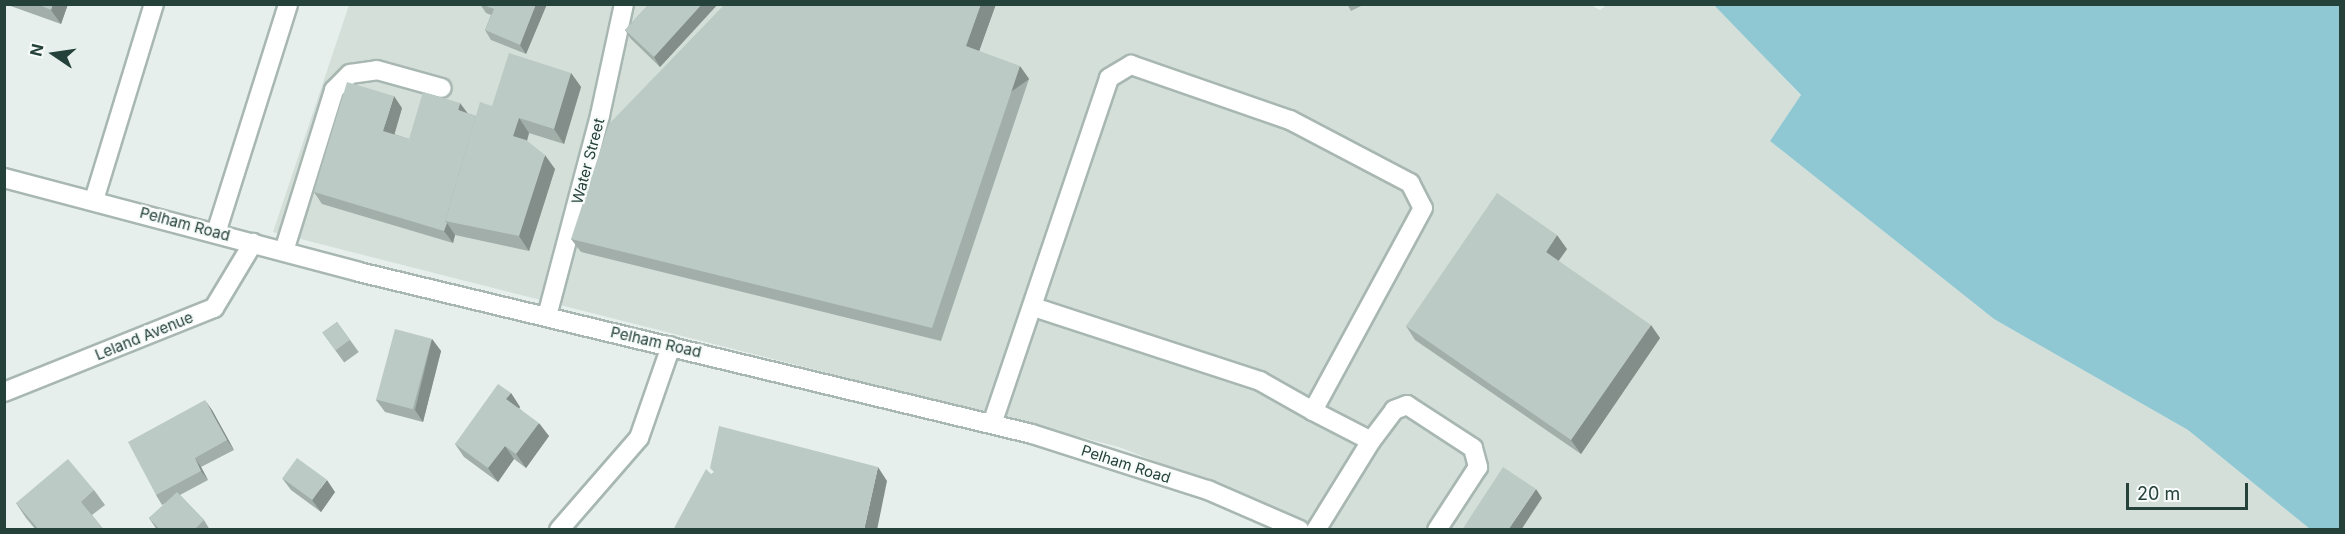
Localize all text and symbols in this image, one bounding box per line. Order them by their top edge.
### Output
north arrow [24,24,84,84]
text: N [25,42,48,58]
street label: Water Street [568,116,608,206]
street label: Pelham Road [138,203,232,245]
street label: Leland Avenue [92,308,196,364]
street label: Pelham Road [609,323,703,361]
street label: Pelham Road [1079,441,1173,487]
scale bar [2129,471,2250,509]
text: 20 m [2137,483,2180,504]

